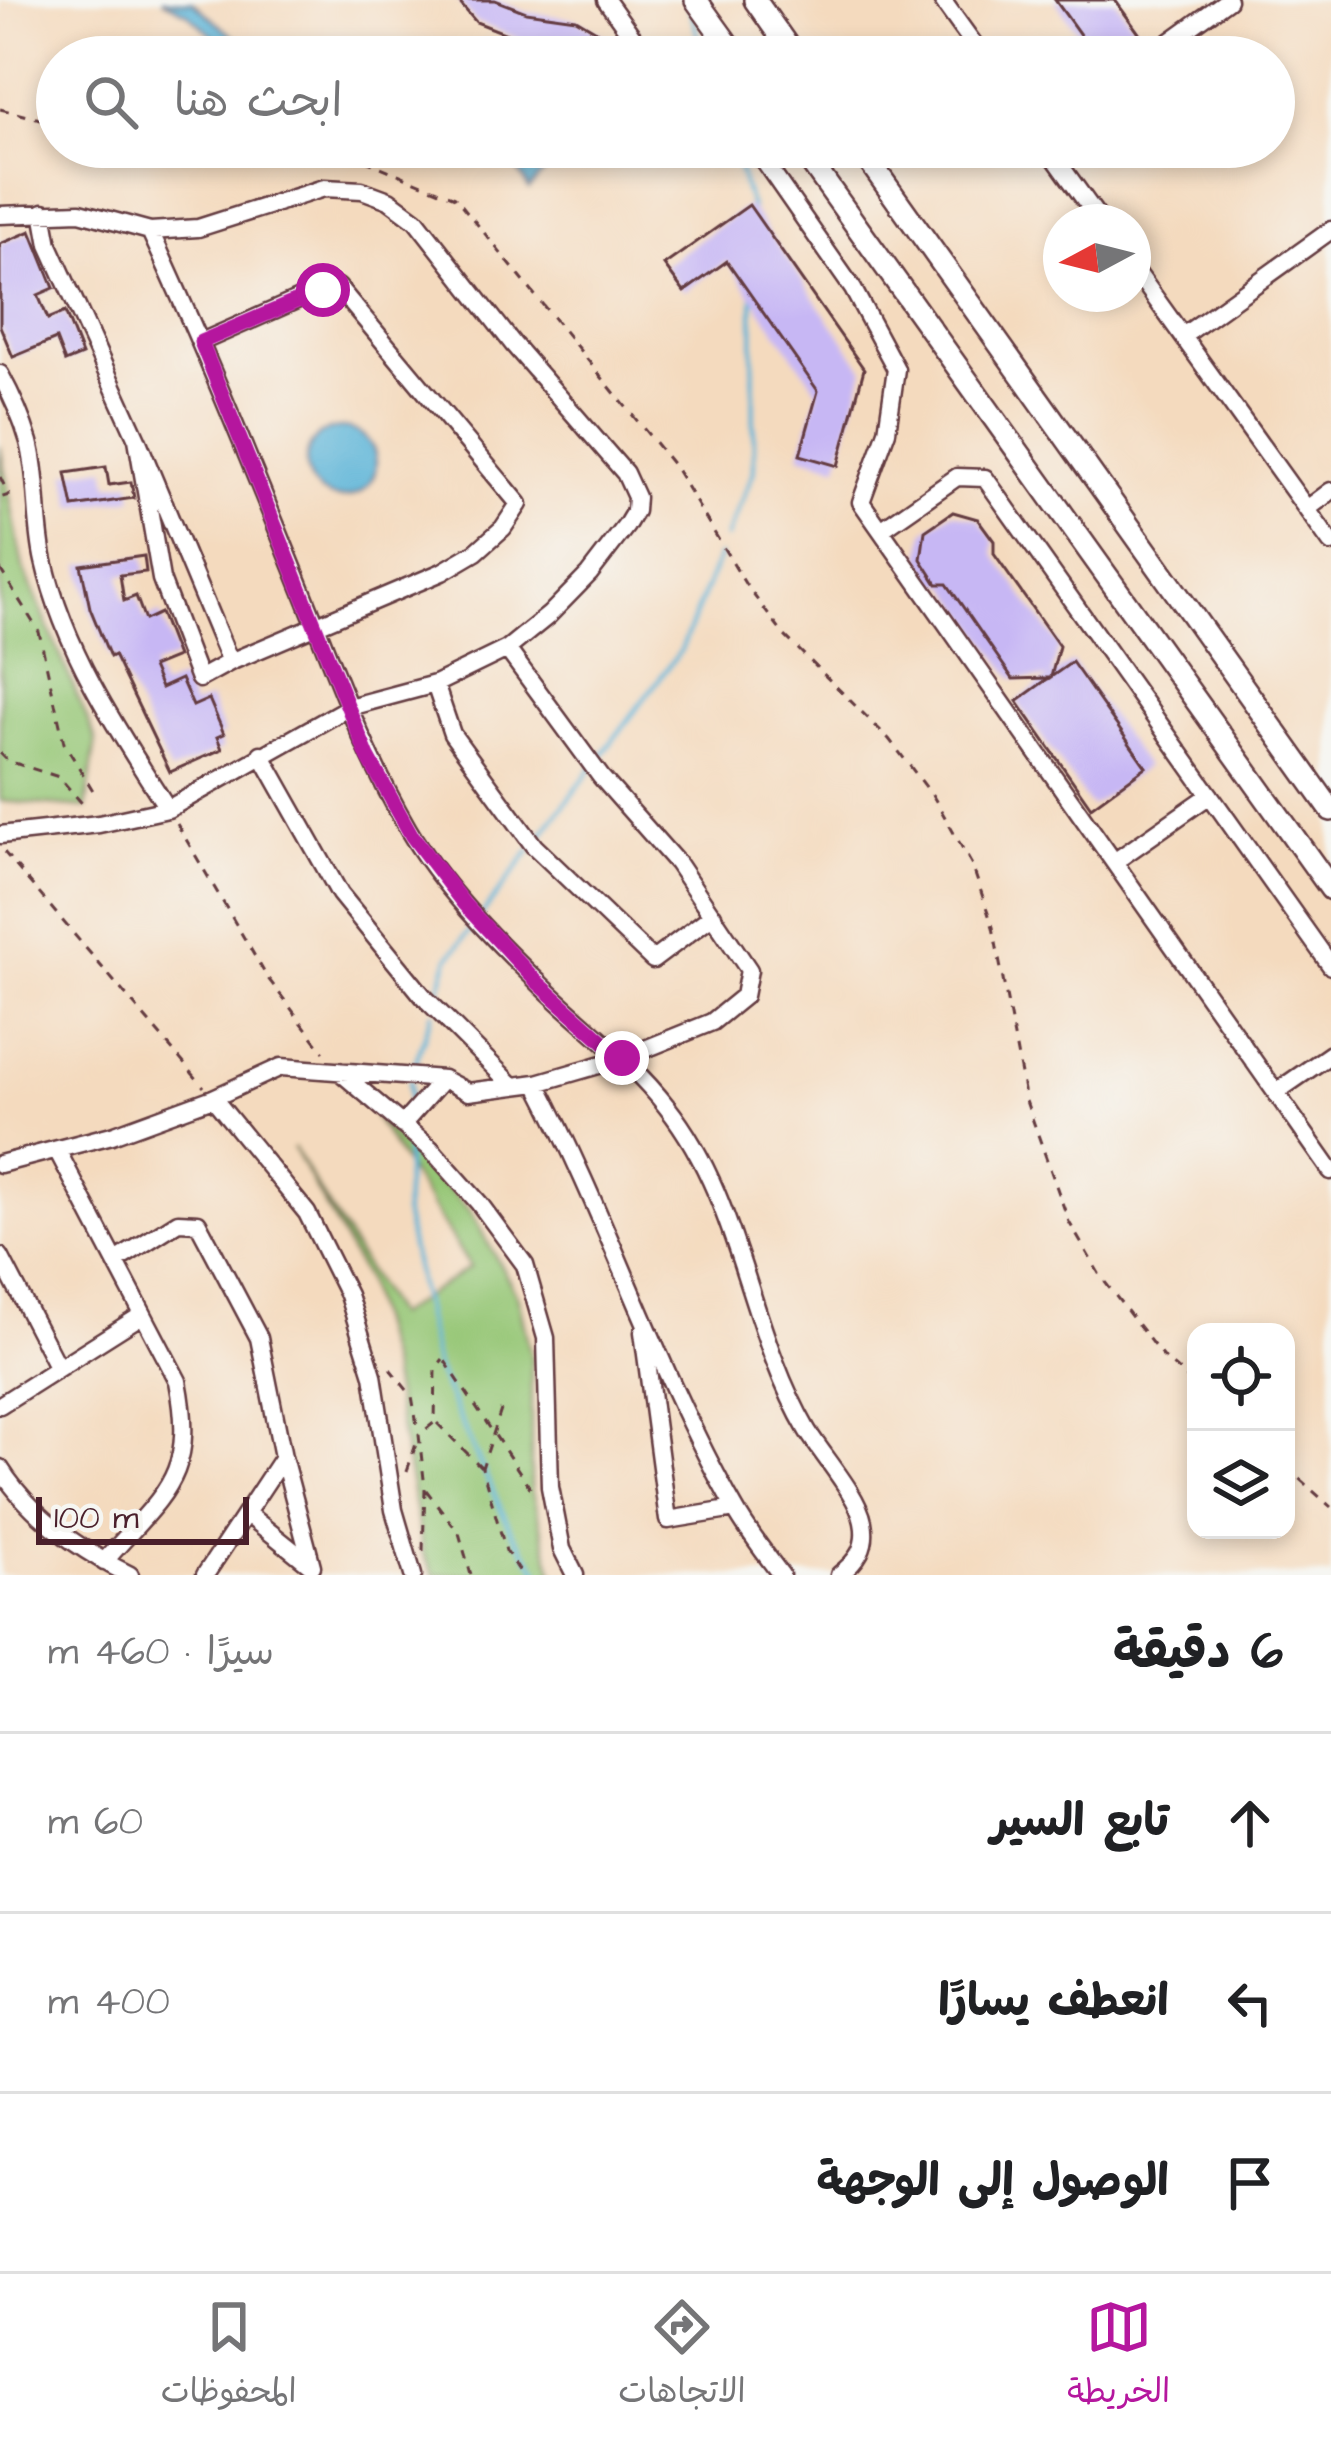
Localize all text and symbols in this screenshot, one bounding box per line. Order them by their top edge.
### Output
search box [36,36,1295,168]
icon: search [78,69,144,135]
text: ابحث هنا [174,71,342,133]
north arrow [1043,204,1151,312]
route start [296,263,350,317]
route end [595,1031,649,1085]
map controls [1187,1323,1295,1539]
button: locate [1187,1323,1295,1431]
button: layers [1187,1431,1295,1539]
scale bar [36,1491,249,1544]
text: 100 m [54,1495,139,1541]
text: 6 دقيقة [1113,1617,1283,1688]
text: سيرًا · 460 m [48,1626,274,1680]
icon: ahead [1217,1790,1283,1856]
text: تابع السير [991,1791,1169,1853]
text: 60 m [48,1796,143,1850]
icon: left [1217,1970,1283,2036]
text: انعطف يسارًا [938,1971,1169,2033]
text: 400 m [48,1976,170,2030]
icon: arrive [1217,2150,1283,2216]
text: الوصول إلى الوجهة [817,2151,1169,2213]
tab: المحفوظات [161,2294,297,2420]
tab: الاتجاهات [618,2294,746,2420]
tab: الخريطة [1067,2294,1170,2420]

